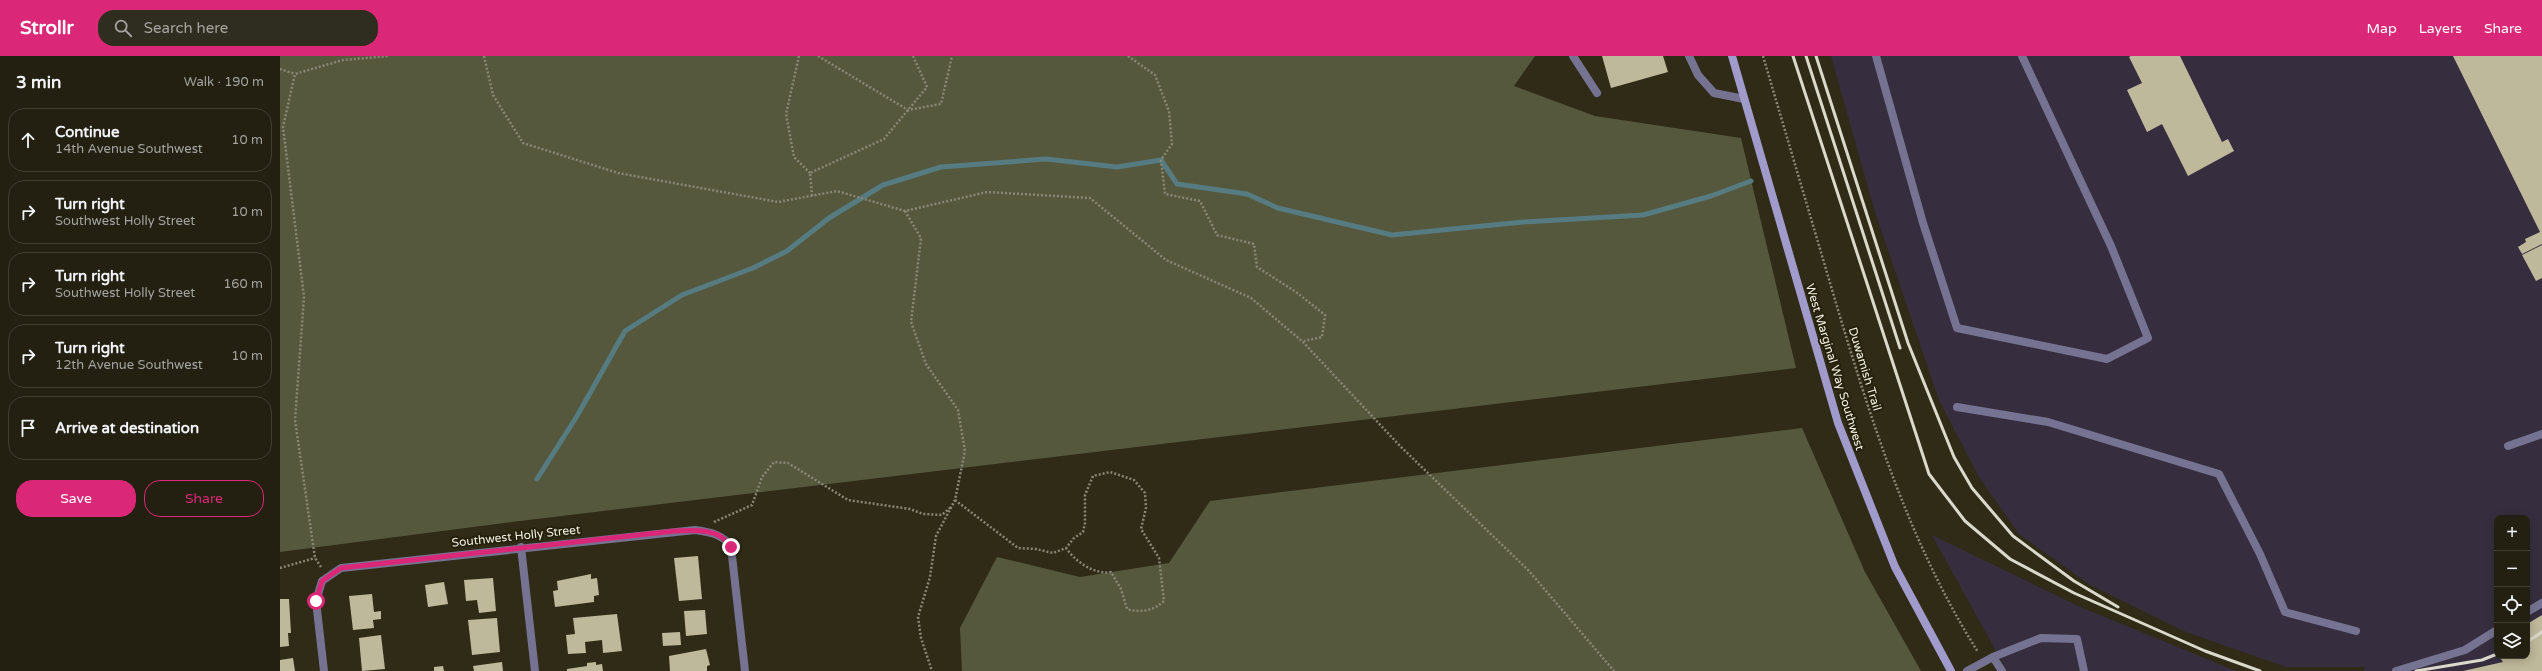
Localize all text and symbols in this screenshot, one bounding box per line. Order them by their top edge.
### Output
search box [98,10,378,46]
text: Strollr [20,17,74,39]
icon: search [112,17,134,39]
text: Search here [144,19,228,37]
text: Map [2367,20,2397,37]
text: Layers [2419,20,2462,37]
text: Share [2484,20,2522,37]
text: 3 min [16,72,61,93]
text: Walk · 190 m [184,74,264,90]
text: Continue [55,123,119,141]
icon: ahead [17,129,39,151]
text: 10 m [231,132,263,148]
text: 14th Avenue Southwest [55,141,203,157]
text: Turn right [55,195,125,213]
icon: right [17,201,39,223]
text: 10 m [231,204,263,220]
text: Southwest Holly Street [55,213,195,229]
text: Turn right [55,267,125,285]
icon: right [17,273,39,295]
text: 160 m [223,276,263,292]
street label: West Marginal Way Southwest [1803,282,1867,452]
text: Southwest Holly Street [55,285,195,301]
street label: Duwamish Trail [1846,326,1884,412]
text: Turn right [55,339,125,357]
icon: right [17,345,39,367]
text: 10 m [231,348,263,364]
text: 12th Avenue Southwest [55,357,203,373]
icon: arrive [17,417,39,439]
text: Arrive at destination [55,419,199,437]
button: Save [16,480,136,517]
button: Share [144,480,264,517]
map controls [2494,515,2530,659]
button: + [2494,515,2530,551]
street label: Southwest Holly Street [451,522,582,550]
route end [722,538,740,556]
button: − [2494,551,2530,587]
button: locate [2494,587,2530,623]
route start [307,592,325,610]
button: layers [2494,623,2530,659]

